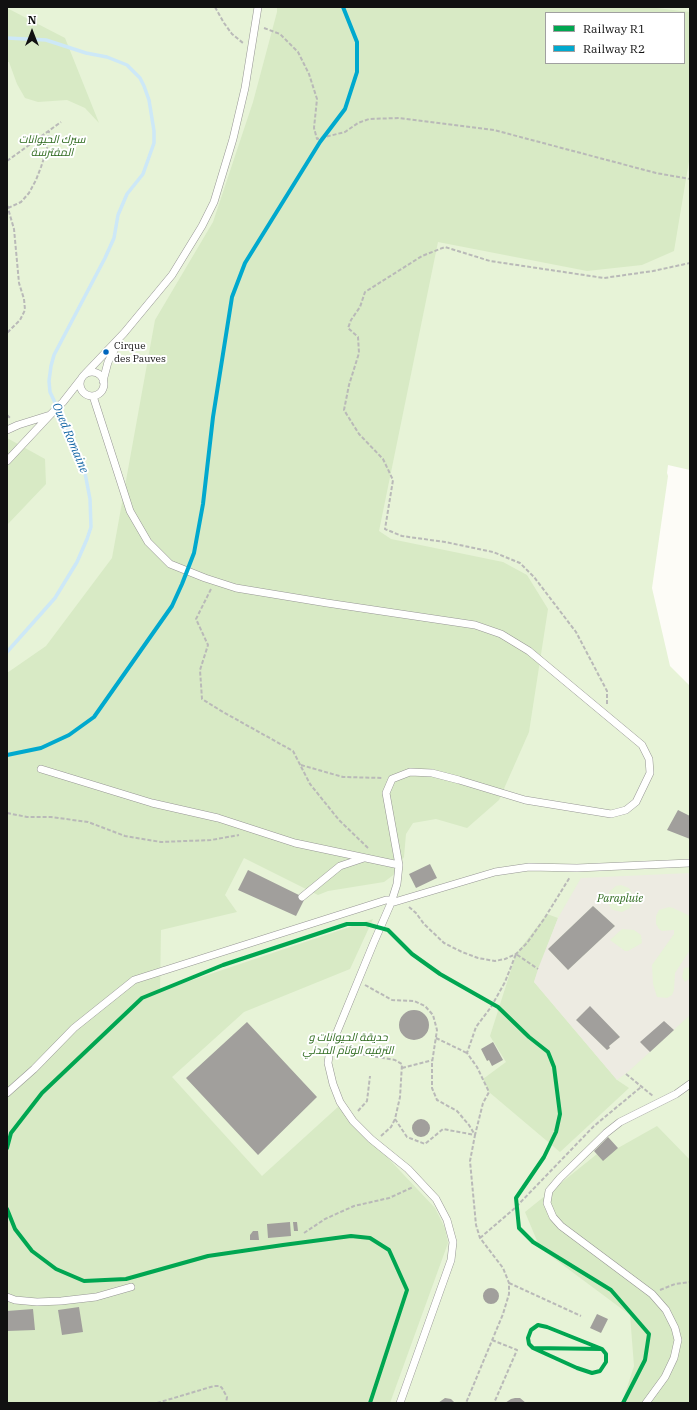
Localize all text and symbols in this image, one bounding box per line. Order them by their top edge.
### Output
north arrow [12,12,52,52]
legend [545,12,685,64]
text: N [28,13,36,27]
text: Railway R1 [583,21,645,36]
text: Railway R2 [583,41,645,56]
park label: سيرك الحيوانات المفترسة [19,133,85,159]
place label: Cirque des Pauves [114,340,166,364]
marker: Cirque des Pauves [101,347,111,357]
water label: Oued Romaine [49,401,91,475]
park label: Parapluie [597,892,643,906]
park label: حديقة الحيوانات و الترفيه الوئام المدني [303,1031,393,1057]

